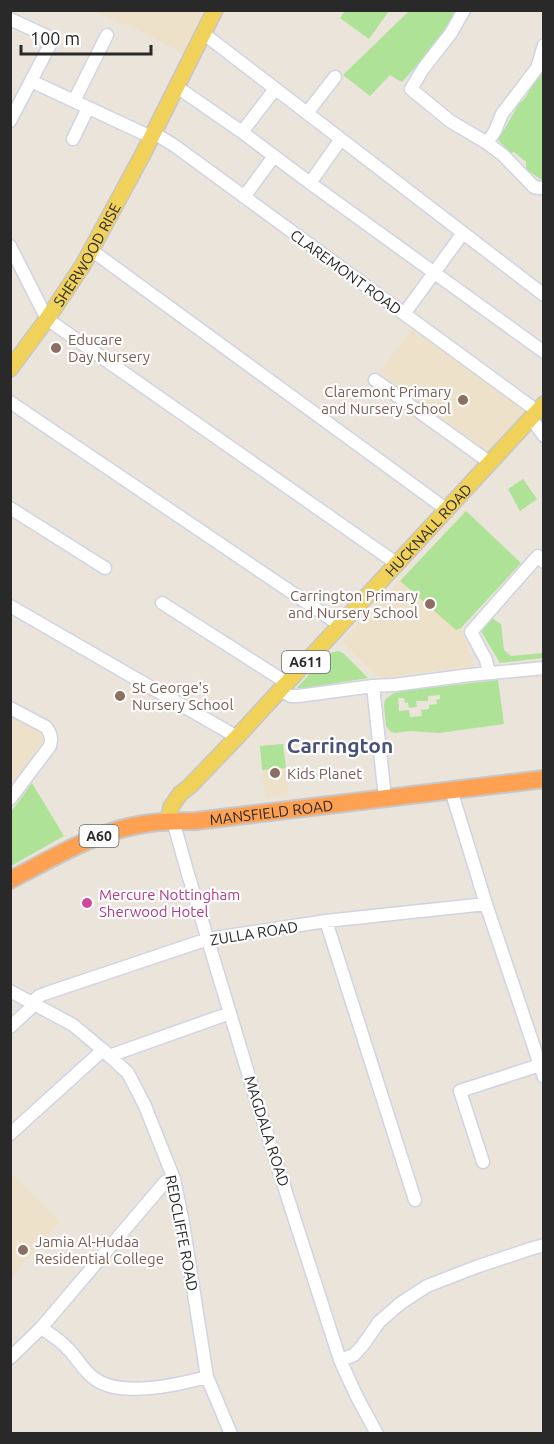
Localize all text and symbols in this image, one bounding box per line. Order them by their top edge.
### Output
scale bar [21,18,152,56]
text: 100 m [30,28,80,48]
street label: SHERWOOD RISE [50,200,123,309]
street label: CLAREMONT ROAD [287,226,405,318]
place label: Educare Day Nursery [68,331,150,365]
marker: Educare Day Nursery [49,341,63,355]
place label: Claremont Primary and Nursery School [321,383,451,417]
marker: Claremont Primary and Nursery School [456,393,470,407]
street label: HUCKNALL ROAD [381,480,475,579]
place label: Carrington Primary and Nursery School [288,587,418,621]
marker: Carrington Primary and Nursery School [423,597,437,611]
road number: A611 [282,651,330,673]
place label: St George's Nursery School [132,679,233,713]
marker: St George's Nursery School [113,689,127,703]
district label: Carrington [287,733,393,757]
place label: Kids Planet [287,765,362,782]
marker: Kids Planet [268,766,282,780]
street label: MANSFIELD ROAD [209,796,334,828]
road number: A60 [80,825,118,847]
place label: Mercure Nottingham Sherwood Hotel [99,886,240,920]
marker: Mercure Nottingham Sherwood Hotel [80,896,94,910]
street label: ZULLA ROAD [209,918,299,948]
street label: MAGDALA ROAD [241,1074,293,1188]
street label: REDCLIFFE ROAD [162,1174,202,1292]
place label: Jamia Al-Hudaa Residential College [35,1233,164,1267]
marker: Jamia Al-Hudaa Residential College [16,1243,30,1257]

